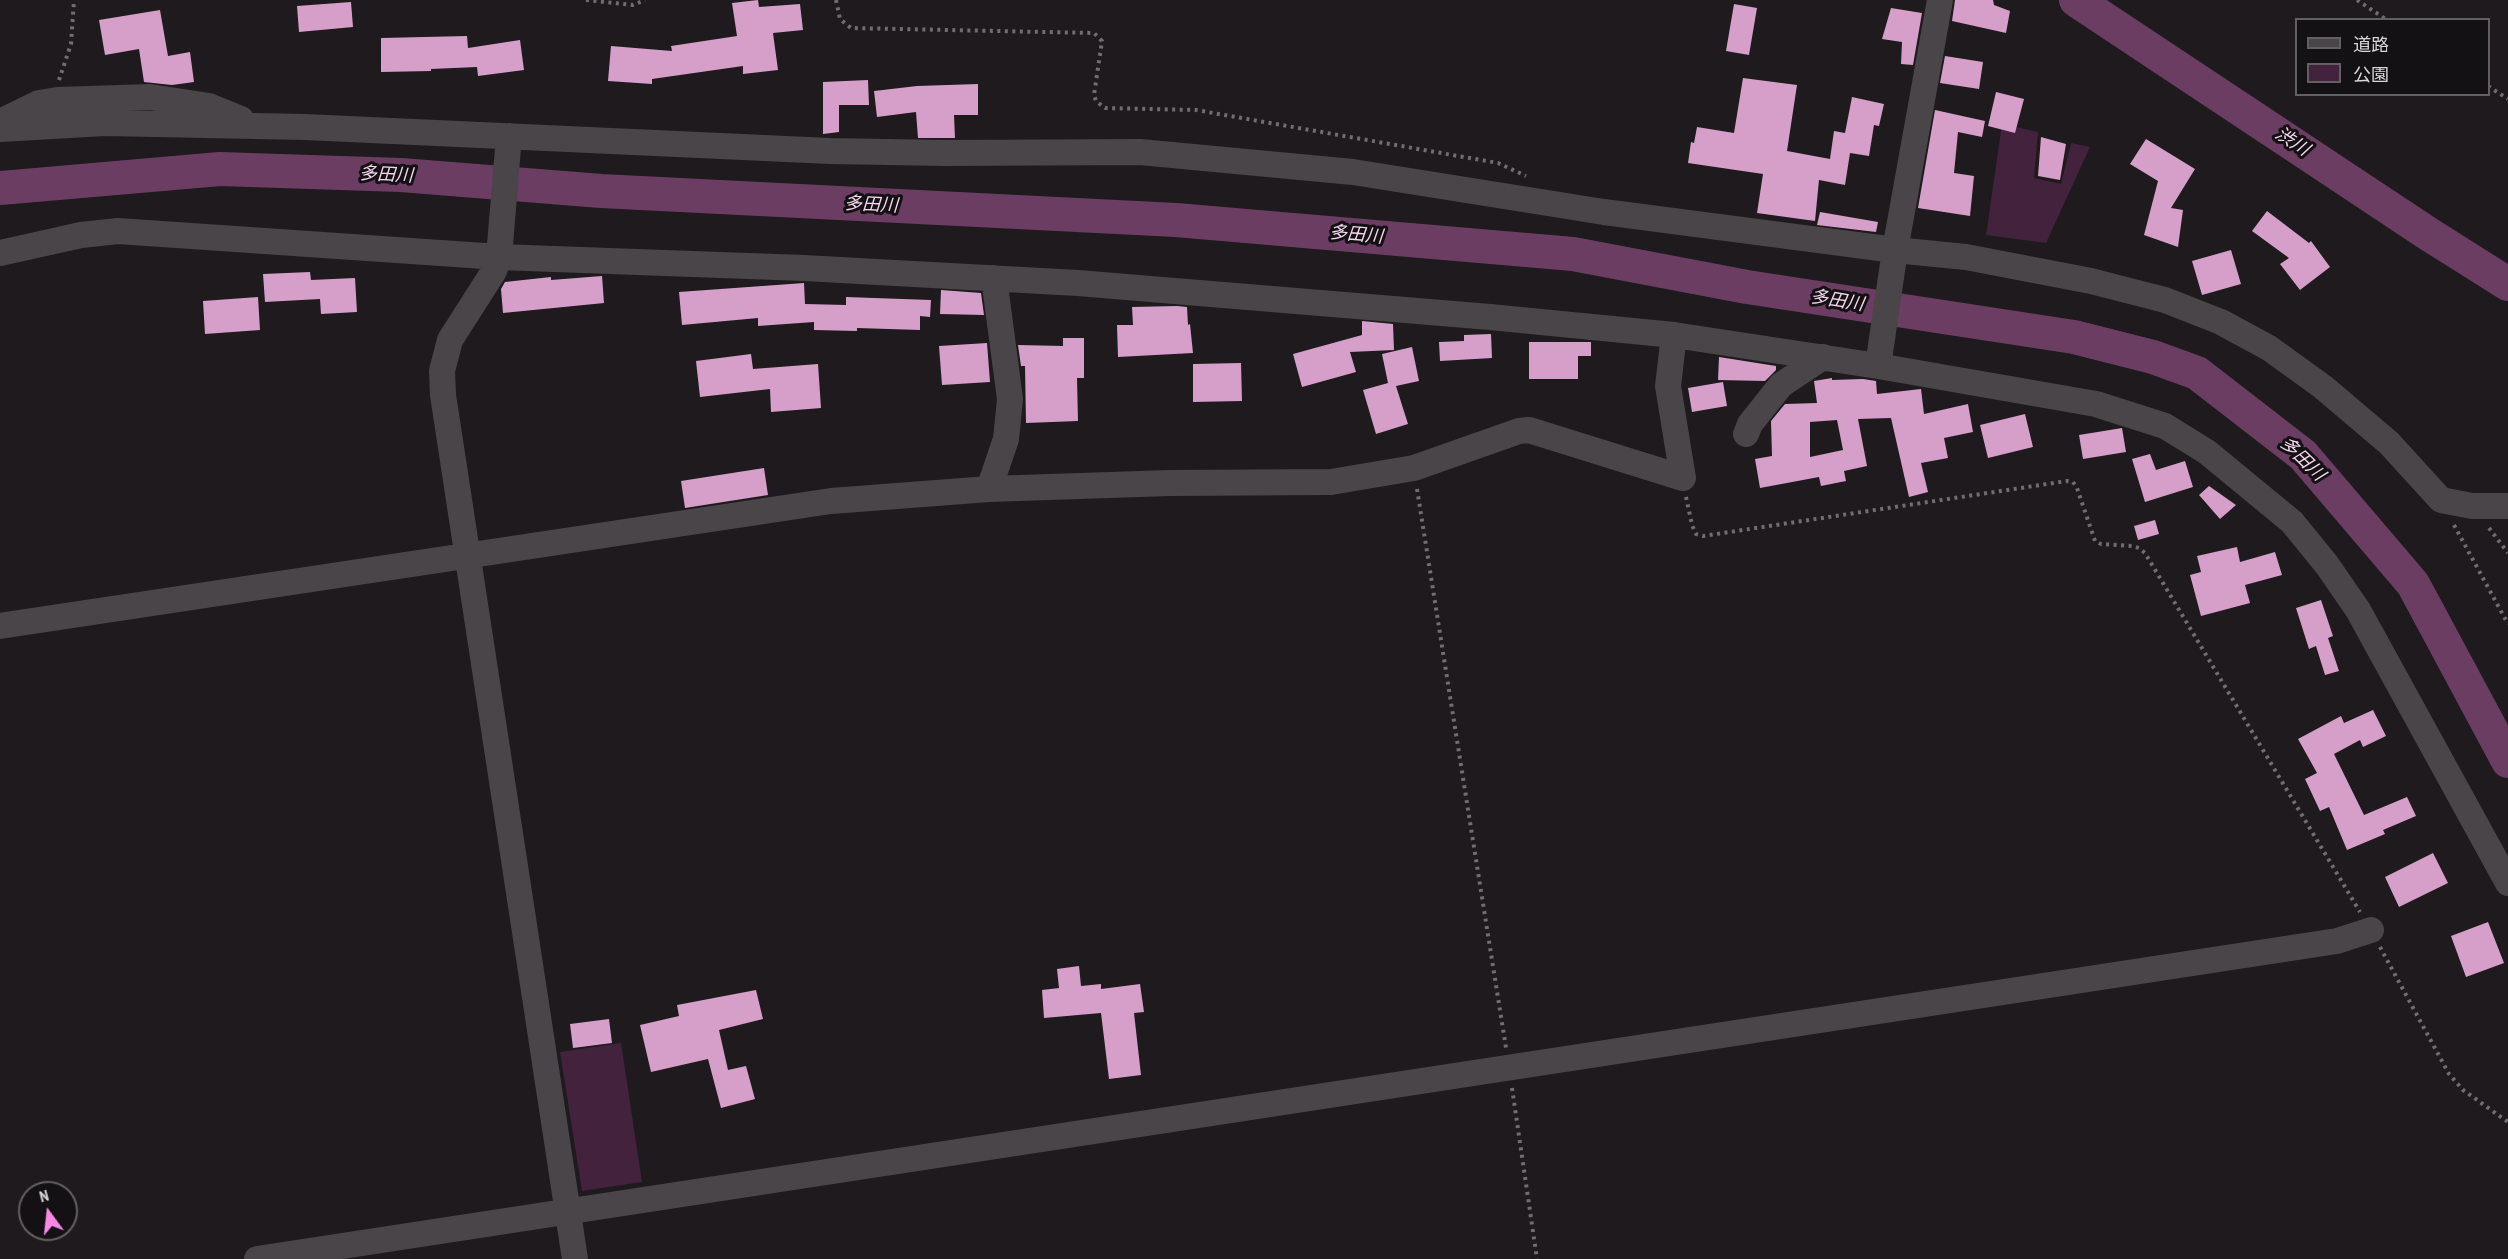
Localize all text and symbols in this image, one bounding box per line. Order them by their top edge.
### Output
legend [2295,18,2490,96]
text: 道路 [2353,33,2389,56]
text: 公園 [2353,63,2389,86]
water label: 渋川 [2271,123,2313,161]
water label: 多田川 [358,163,414,187]
water label: 多田川 [843,193,899,217]
water label: 多田川 [1328,222,1384,248]
water label: 多田川 [1809,286,1865,316]
water label: 多田川 [2275,432,2329,486]
north arrow [18,1181,78,1241]
text: N [37,1185,51,1206]

